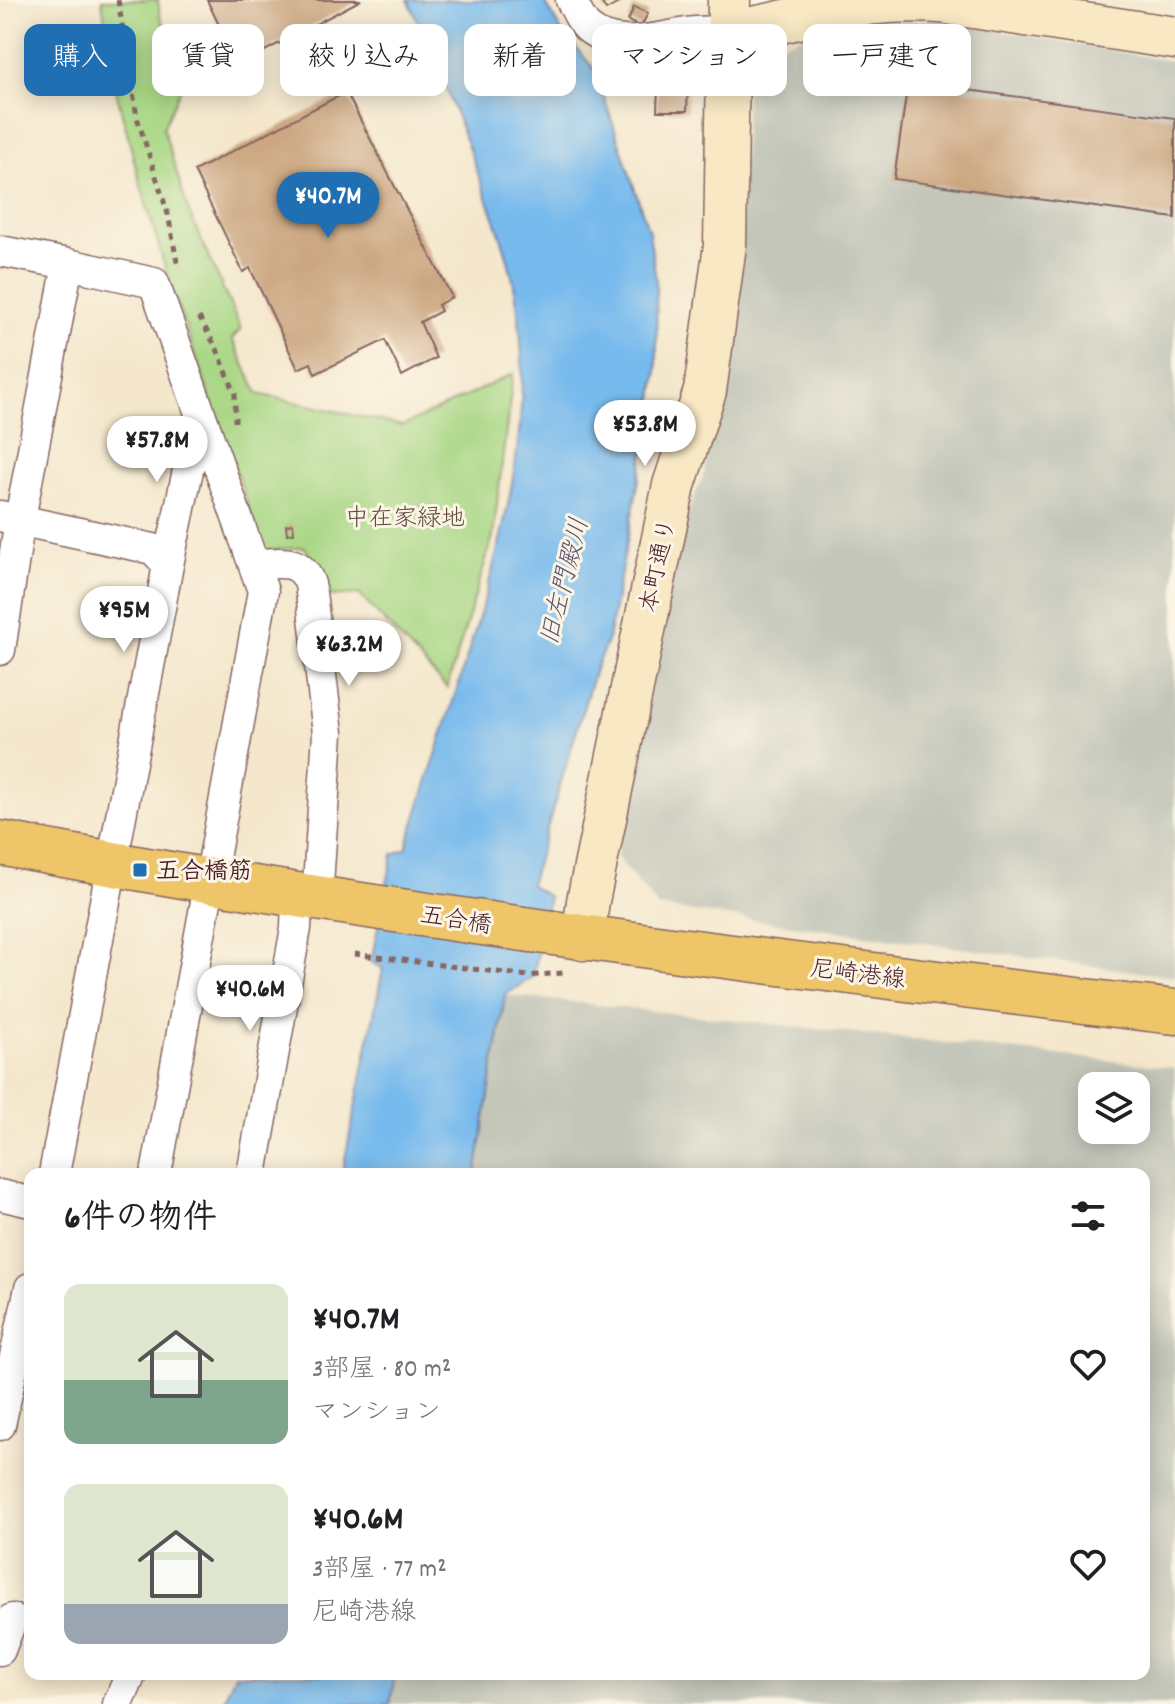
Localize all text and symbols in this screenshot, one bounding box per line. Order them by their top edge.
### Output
chip: 購入 [24,24,136,96]
chip: 賃貸 [152,24,264,96]
chip: 絞り込み [280,24,448,96]
chip: 新着 [464,24,576,96]
chip: マンション [592,24,787,96]
chip: 一戸建て [803,24,971,96]
pin: ¥40.7M [263,172,393,240]
text: ¥40.7M [294,179,362,216]
pin: ¥53.8M [580,400,710,468]
text: ¥53.8M [612,407,678,444]
pin: ¥57.8M [92,416,222,484]
text: ¥57.8M [125,423,189,460]
park label: 中在家緑地 [345,503,465,537]
water label: 旧左門殿川 [533,514,600,649]
street label: 本町通り [633,515,687,616]
pin: ¥95M [77,586,171,654]
text: ¥95M [98,593,150,630]
pin: ¥63.2M [284,620,414,688]
text: ¥63.2M [315,627,383,664]
place label: 五合橋筋 [156,856,252,890]
marker: 五合橋筋 [131,861,149,879]
street label: 五合橋 [417,900,494,944]
street label: 尼崎港線 [808,953,907,999]
pin: ¥40.6M [185,965,315,1033]
text: ¥40.6M [215,972,285,1009]
map controls [1078,1072,1150,1144]
button: layers [1078,1072,1150,1144]
icon: filters [1066,1194,1110,1238]
text: 6件の物件 [64,1196,217,1245]
text: ¥40.7M [312,1297,400,1346]
icon: home [128,1316,224,1412]
icon: heart [1066,1342,1110,1386]
text: 3部屋 · 80 m² [312,1352,451,1389]
text: マンション [312,1395,441,1432]
text: ¥40.6M [312,1497,403,1546]
icon: home [128,1516,224,1612]
icon: heart [1066,1542,1110,1586]
text: 3部屋 · 77 m² [312,1552,447,1589]
text: 尼崎港線 [312,1595,416,1632]

